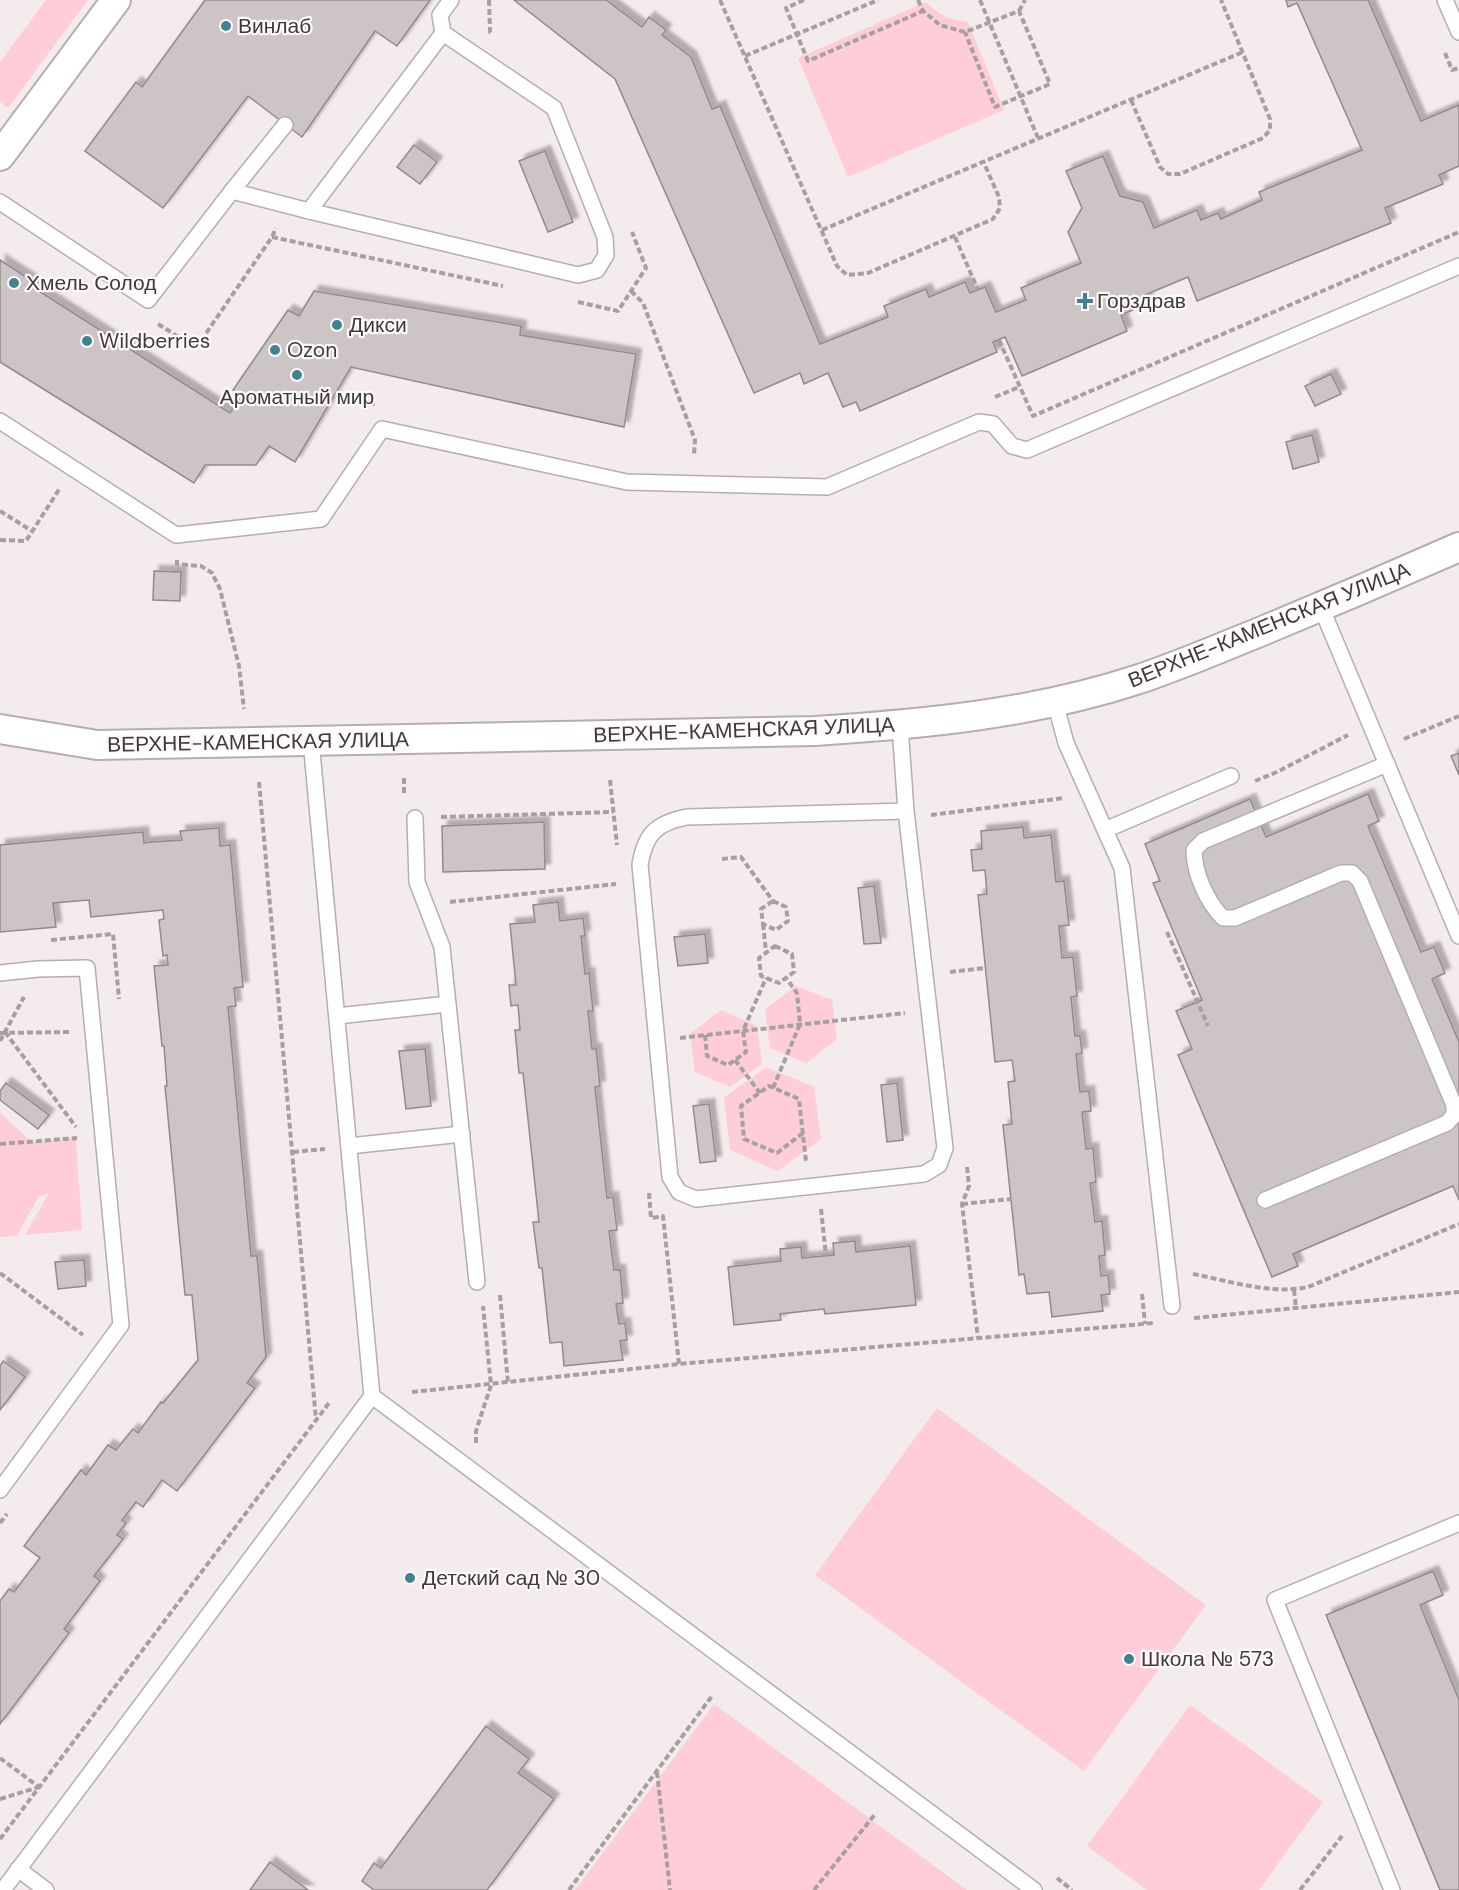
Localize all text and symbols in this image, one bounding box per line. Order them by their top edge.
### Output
place label: Винлаб [238,12,311,40]
marker: Винлаб [219,19,233,33]
place label: Хмель Солод [26,269,157,297]
marker: Хмель Солод [7,276,21,290]
place label: Горздрав [1097,287,1186,315]
marker: Горздрав [1078,294,1092,308]
place label: Дикси [349,311,407,339]
marker: Дикси [330,318,344,332]
place label: Wildberries [99,327,210,355]
marker: Wildberries [80,334,94,348]
place label: Ozon [287,336,337,364]
marker: Ozon [268,343,282,357]
marker: Ароматный мир [290,368,304,382]
place label: Ароматный мир [220,383,374,411]
street label: ВЕРХНЕ-КАМЕНСКАЯ УЛИЦА [1124,556,1414,694]
street label: ВЕРХНЕ-КАМЕНСКАЯ УЛИЦА [593,711,895,749]
street label: ВЕРХНЕ-КАМЕНСКАЯ УЛИЦА [107,725,409,759]
place label: Детский сад № 30 [422,1564,600,1592]
marker: Детский сад № 30 [403,1571,417,1585]
place label: Школа № 573 [1141,1645,1274,1673]
marker: Школа № 573 [1122,1652,1136,1666]

